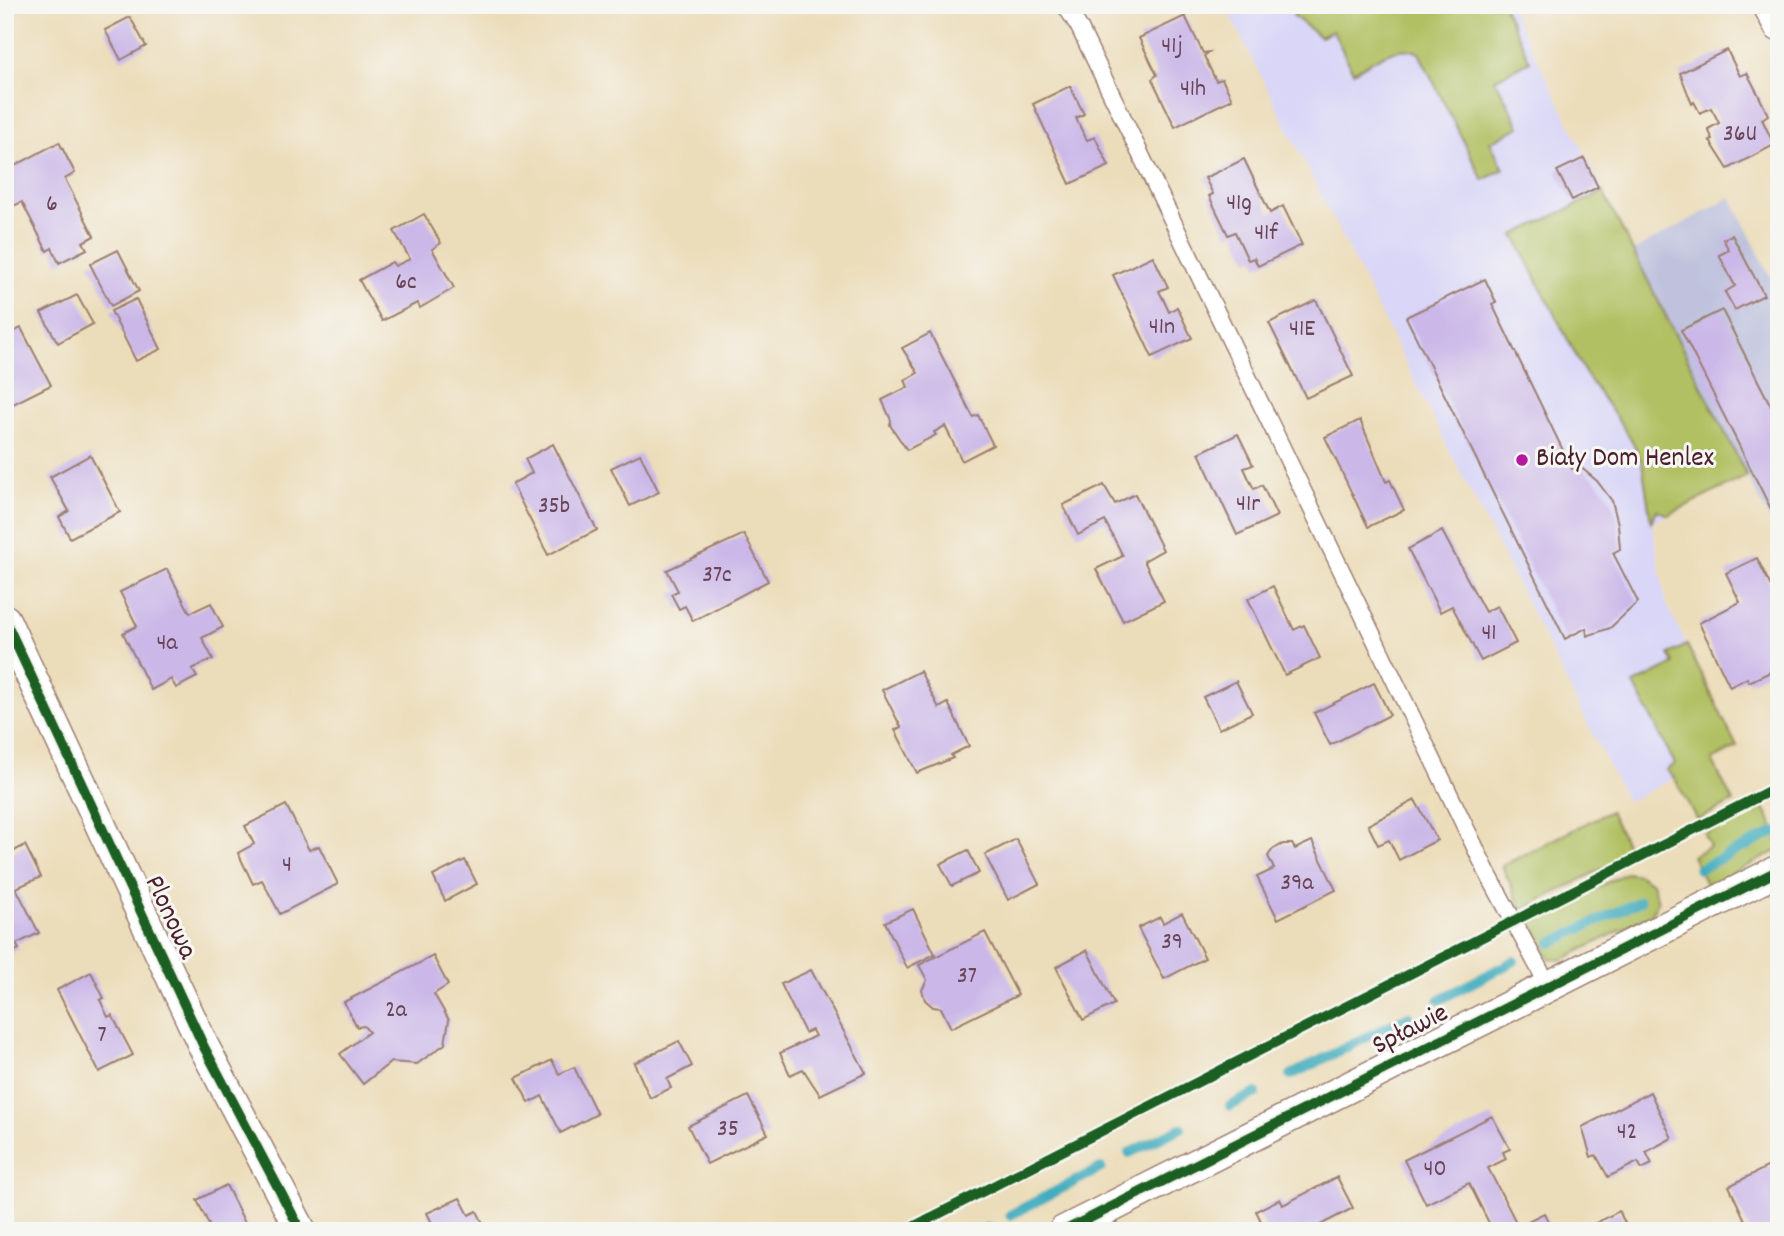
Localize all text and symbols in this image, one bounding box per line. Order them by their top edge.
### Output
house number: 41j [1161,30,1183,64]
house number: 41h [1180,73,1206,107]
house number: 36U [1723,118,1757,152]
house number: 41g [1226,187,1252,221]
house number: 6 [46,188,58,222]
house number: 41f [1254,217,1278,251]
house number: 6c [395,266,417,300]
house number: 41n [1149,311,1175,345]
house number: 41E [1289,313,1315,347]
place label: Biały Dom Henlex [1536,440,1714,480]
marker: Biały Dom Henlex [1514,452,1530,468]
house number: 41r [1236,488,1260,522]
house number: 35b [538,490,570,524]
house number: 37c [702,559,732,593]
house number: 41 [1481,617,1497,651]
house number: 4a [156,627,178,661]
house number: 4 [282,849,292,883]
house number: 39a [1281,867,1314,901]
street label: Plonowa [132,869,206,967]
house number: 39 [1161,926,1183,960]
house number: 37 [957,960,977,994]
house number: 2a [385,994,408,1028]
street label: Spławie [1366,995,1456,1067]
house number: 7 [97,1019,107,1053]
house number: 35 [717,1113,739,1147]
house number: 42 [1617,1116,1637,1150]
house number: 40 [1423,1153,1447,1187]

